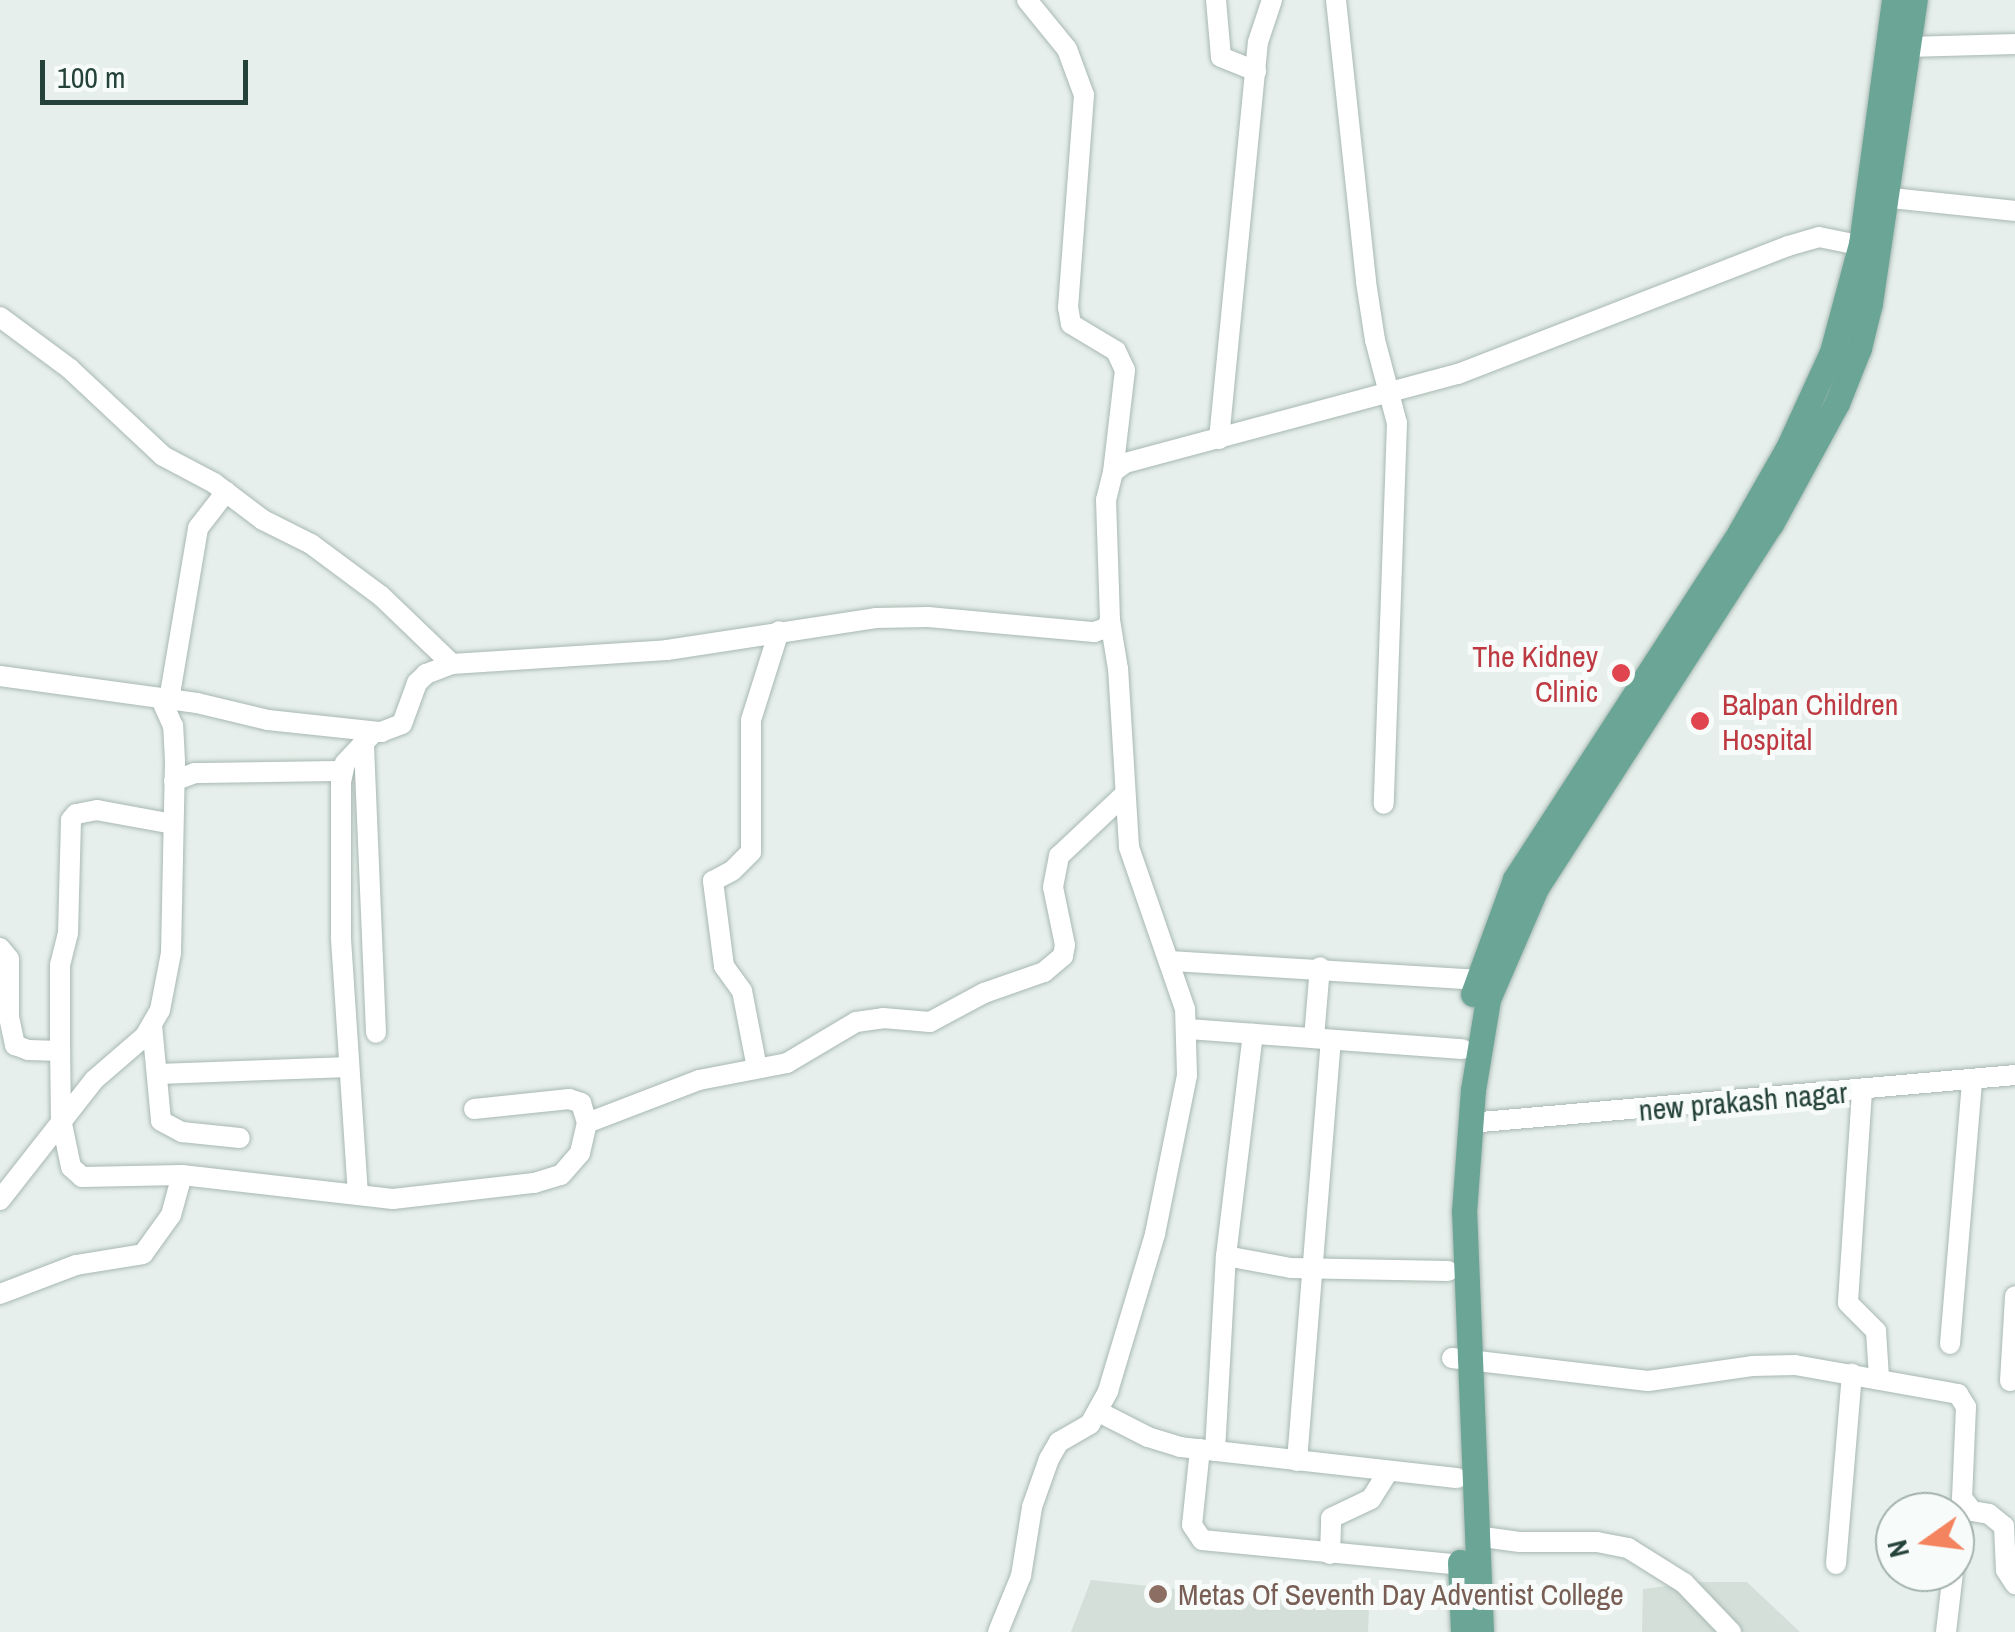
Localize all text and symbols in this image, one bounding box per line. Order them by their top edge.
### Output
scale bar [45,40,252,102]
text: 100 m [57,57,125,97]
place label: The Kidney Clinic [1472,638,1598,708]
marker: The Kidney Clinic [1608,660,1634,686]
place label: Balpan Children Hospital [1722,686,1898,756]
marker: Balpan Children Hospital [1687,708,1713,734]
street label: new prakash nagar [1637,1074,1849,1128]
north arrow [1875,1492,1975,1592]
text: N [1877,1536,1918,1561]
place label: Metas Of Seventh Day Adventist College [1178,1576,1625,1612]
marker: Metas Of Seventh Day Adventist College [1147,1583,1169,1605]

